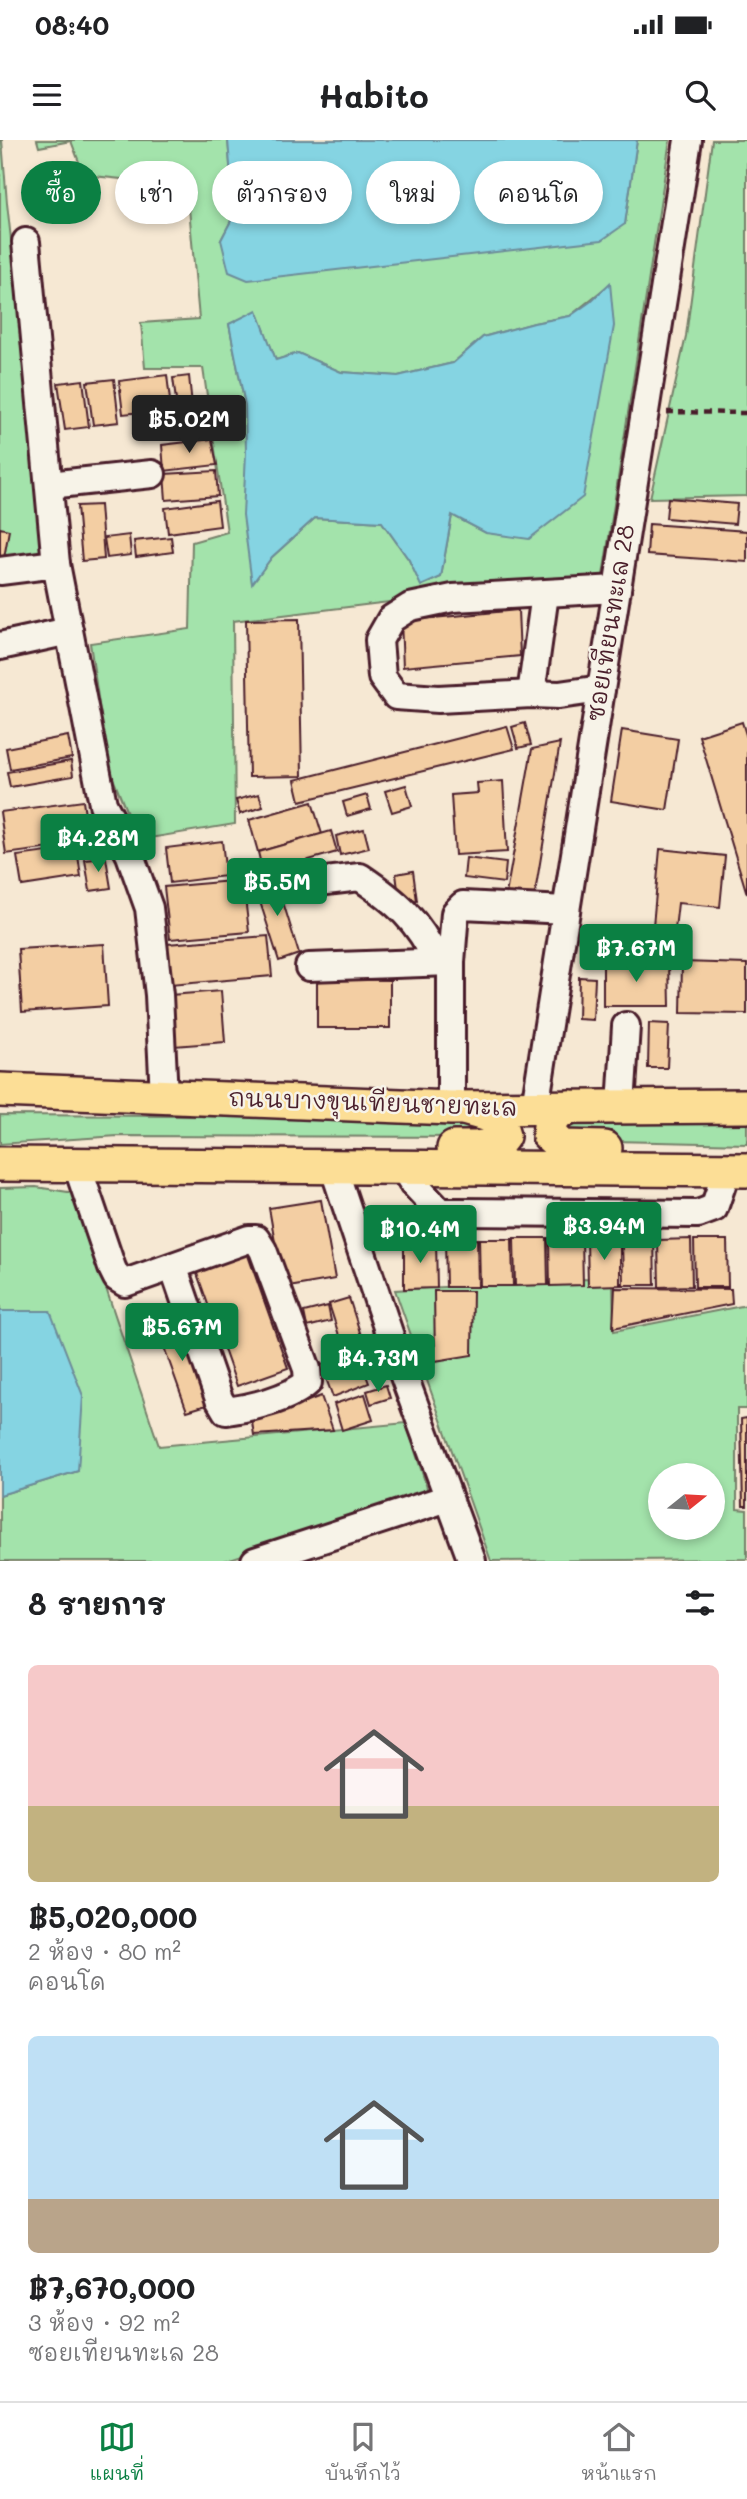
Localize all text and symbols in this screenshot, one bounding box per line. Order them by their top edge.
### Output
text: 08:40 [35,8,109,42]
text: Habito [318,74,429,116]
icon: menu [28,76,66,114]
icon: search [681,76,719,114]
chip: ซื้อ [21,161,101,224]
chip: เช่า [115,161,198,224]
chip: ตัวกรอง [212,161,352,224]
chip: ใหม่ [366,161,460,224]
chip: คอนโด [474,161,603,224]
pin: ฿5.02M [132,396,246,455]
text: ฿5.02M [148,403,230,433]
street label: ซอยเทียนทะเล 28 [579,522,640,724]
pin: ฿4.28M [41,814,155,874]
text: ฿4.28M [57,822,139,852]
pin: ฿5.5M [228,858,326,918]
text: ฿5.5M [243,866,311,896]
pin: ฿7.67M [579,924,693,984]
text: ฿7.67M [596,932,676,962]
street label: ถนนบางขุนเทียนชายทะเล [228,1081,518,1125]
pin: ฿3.94M [547,1202,661,1262]
pin: ฿10.4M [363,1206,477,1265]
text: ฿3.94M [562,1210,646,1240]
text: ฿10.4M [380,1213,460,1243]
pin: ฿5.67M [125,1304,239,1363]
text: ฿5.67M [141,1311,223,1341]
pin: ฿4.73M [321,1334,435,1394]
text: ฿4.73M [337,1342,419,1372]
north arrow [648,1463,724,1540]
map controls [648,1463,725,1540]
text: 8 รายการ [28,1583,166,1623]
icon: filters [681,1584,719,1622]
icon: home [311,1711,437,1837]
text: ฿5,020,000 [28,1896,197,1936]
text: 2 ห้อง · 80 m² [28,1936,181,1966]
text: คอนโด [28,1966,106,1996]
icon: home [311,2082,437,2208]
text: ฿7,670,000 [28,2267,195,2307]
text: 3 ห้อง · 92 m² [28,2307,180,2337]
text: ซอยเทียนทะเล 28 [28,2337,219,2367]
tab: แผนที่ [90,2418,144,2485]
tab: บันทึกไว้ [324,2418,401,2485]
tab: หน้าแรก [581,2418,657,2485]

